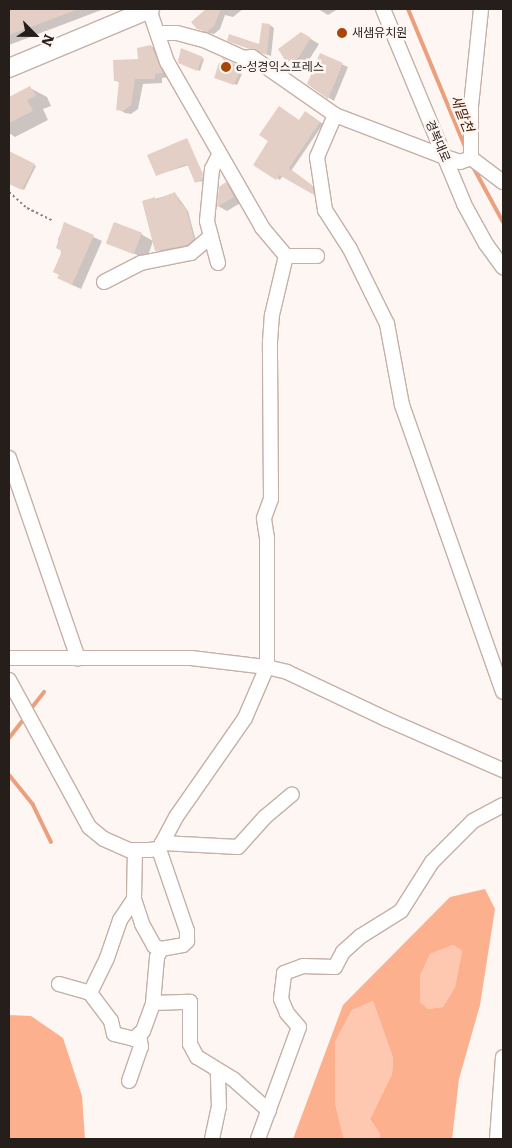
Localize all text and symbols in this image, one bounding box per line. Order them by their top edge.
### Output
north arrow [10,10,60,60]
place label: 새샘유치원 [352,26,407,40]
marker: 새샘유치원 [336,27,348,39]
text: N [37,32,60,50]
place label: e-성경익스프레스 [236,60,324,74]
marker: e-성경익스프레스 [220,61,232,73]
water label: 새말천 [448,92,478,134]
street label: 경복대로 [423,118,453,164]

